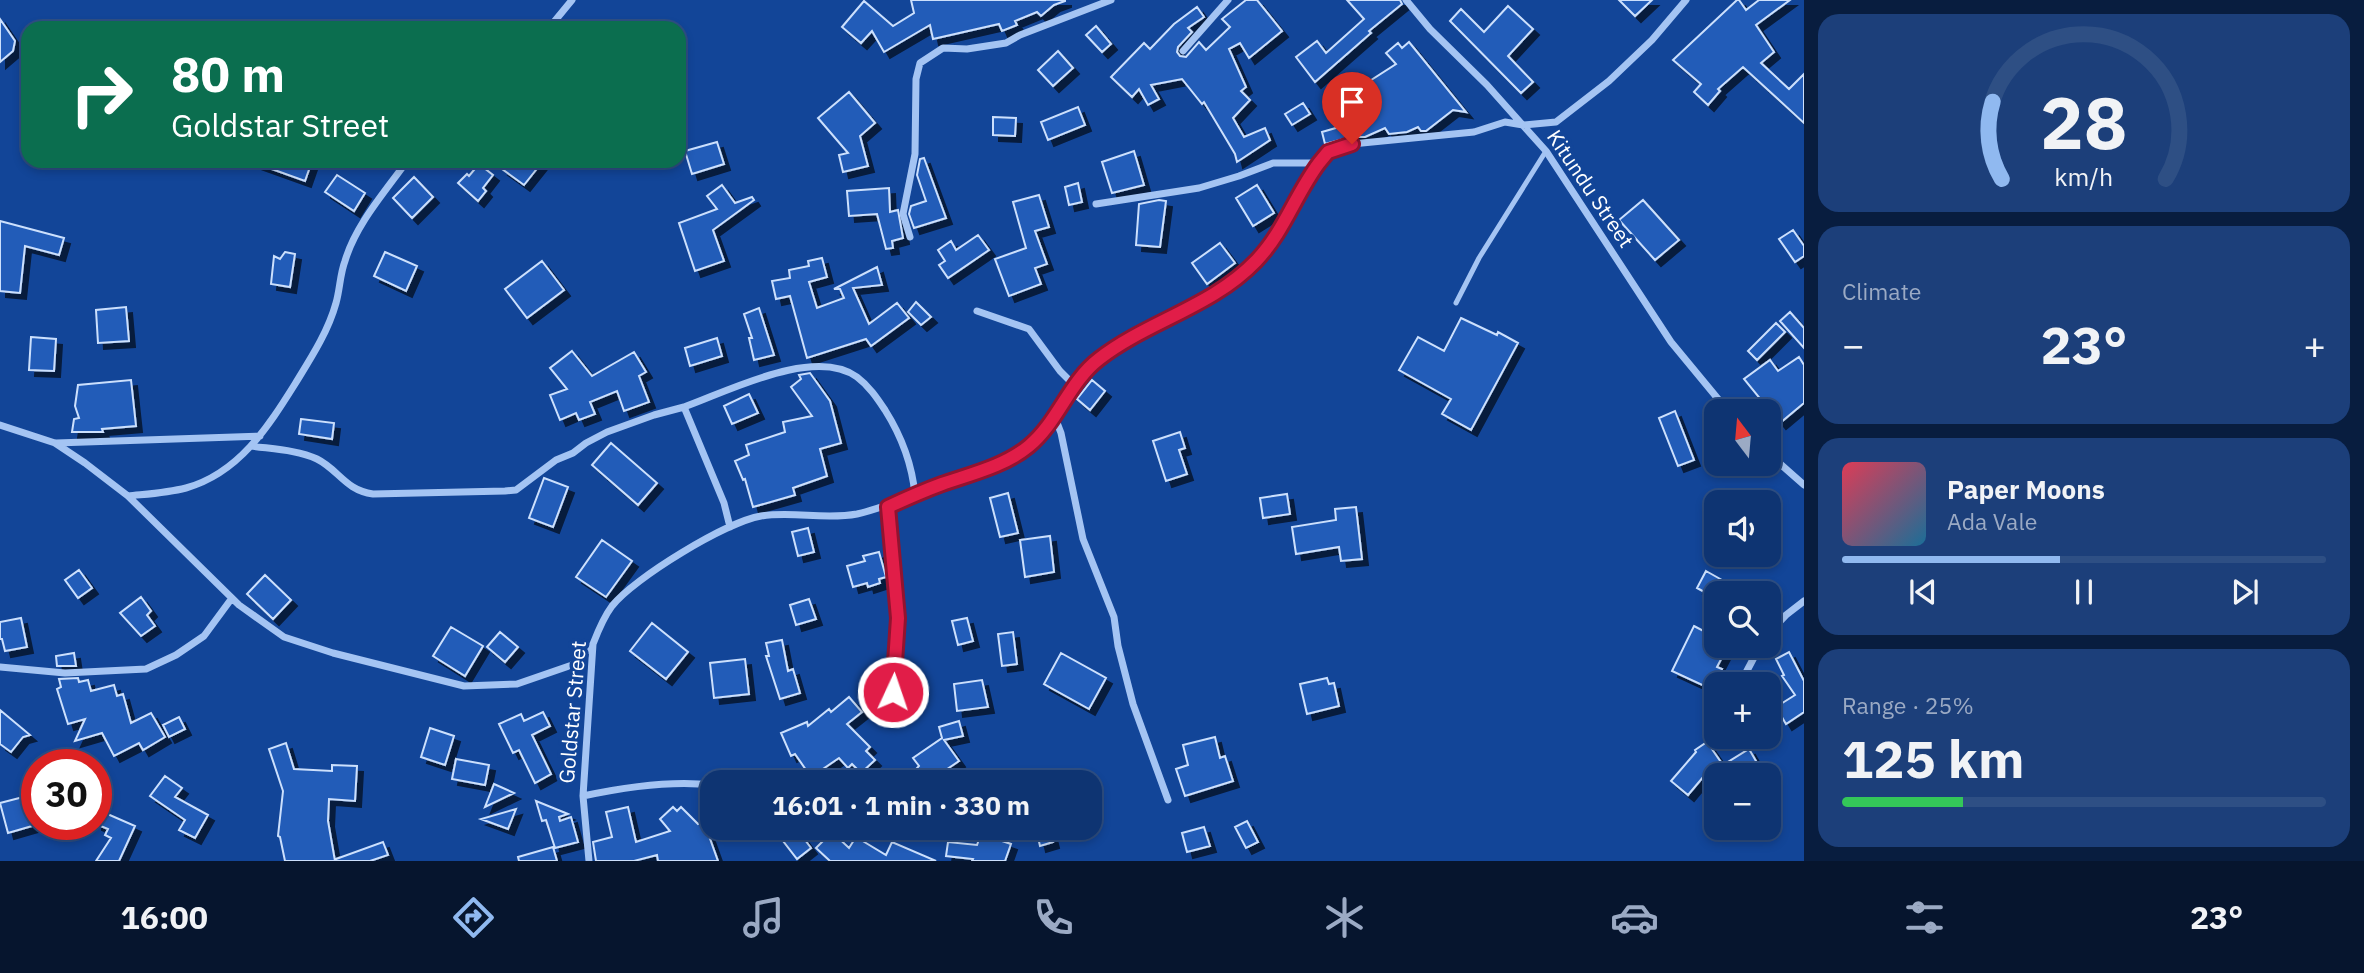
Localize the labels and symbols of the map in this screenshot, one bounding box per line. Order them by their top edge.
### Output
pin [1322,72,1382,144]
street label: Kitundu Street [1541,124,1641,253]
north arrow [1704,399,1782,476]
street label: Goldstar Street [552,639,592,784]
position arrow [856,655,930,729]
speed limit sign: 30 [21,749,112,840]

